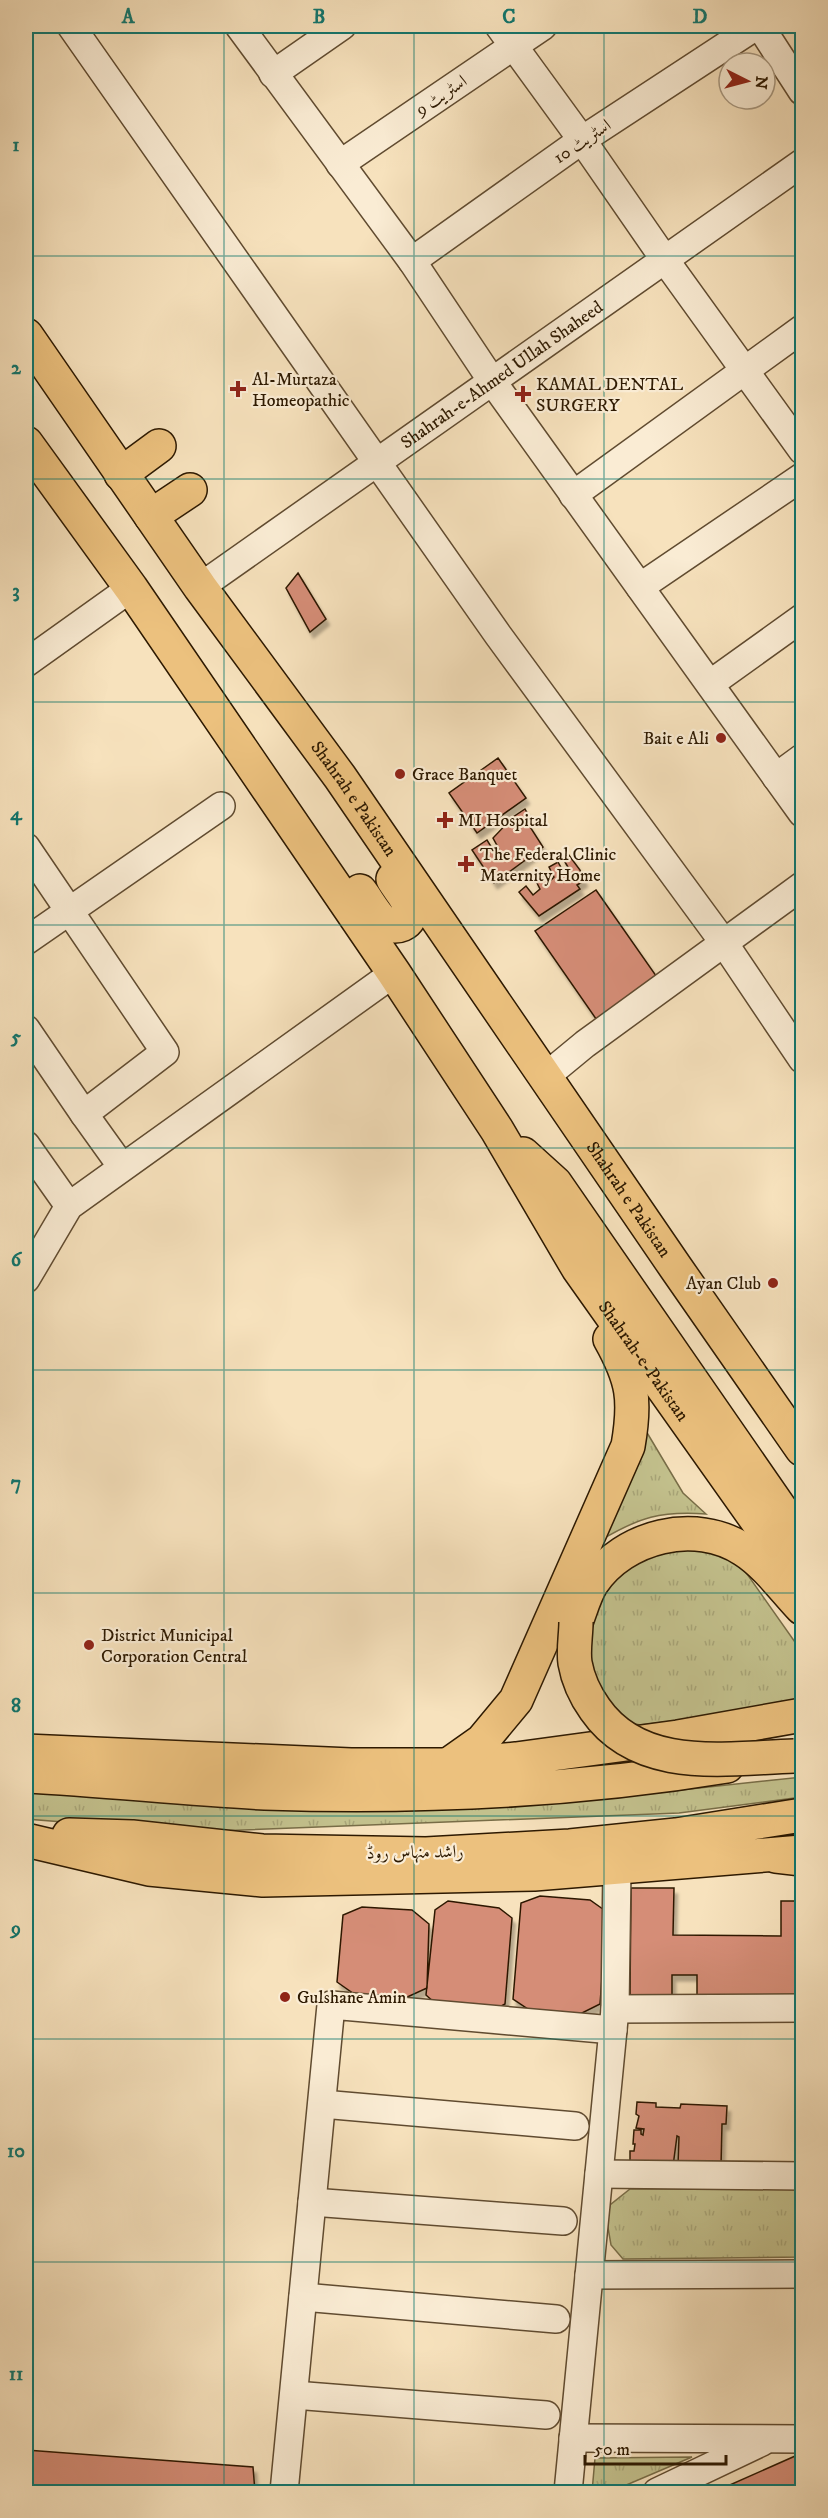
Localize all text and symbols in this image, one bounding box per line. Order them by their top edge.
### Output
text: A [121,5,136,30]
text: B [313,5,325,30]
text: C [502,5,516,30]
text: D [693,5,708,30]
north arrow [717,51,777,111]
street label: اسٹریٹ 9 [411,71,472,122]
text: N [750,75,772,90]
street label: اسٹریٹ 10 [550,115,616,169]
text: 1 [12,133,20,158]
street label: Shahrah-e-Ahmed Ullah Shaheed [397,297,608,454]
text: 2 [11,356,22,381]
place label: Al-Murtaza Homeopathic [252,369,350,412]
place label: KAMAL DENTAL SURGERY [536,374,683,417]
marker: Al-Murtaza Homeopathic [229,380,247,398]
marker: KAMAL DENTAL SURGERY [514,385,532,403]
text: 3 [12,579,20,604]
place label: Bait e Ali [643,728,709,750]
marker: Bait e Ali [714,731,728,745]
street label: Shahrah e Pakistan [305,737,401,861]
place label: Grace Banquet [412,764,517,786]
marker: Grace Banquet [393,767,407,781]
text: 4 [10,802,23,827]
place label: MI Hospital [458,810,548,832]
marker: MI Hospital [436,811,454,829]
place label: The Federal Clinic Maternity Home [480,844,616,887]
marker: The Federal Clinic Maternity Home [457,855,475,873]
text: 5 [10,1025,21,1050]
street label: Shahrah e Pakistan [581,1138,676,1263]
text: 6 [11,1248,23,1273]
place label: Ayan Club [686,1273,761,1295]
marker: Ayan Club [766,1276,780,1290]
street label: Shahrah-e-Pakistan [593,1297,694,1426]
text: 7 [11,1471,21,1496]
place label: District Municipal Corporation Central [101,1625,248,1668]
marker: District Municipal Corporation Central [82,1638,96,1652]
text: 8 [11,1694,21,1719]
street label: راشد منہاس روڈ [366,1841,464,1865]
text: 9 [9,1917,21,1942]
place label: Gulshane Amin [297,1987,407,2009]
marker: Gulshane Amin [278,1990,292,2004]
text: 10 [7,2139,25,2164]
text: 11 [9,2362,23,2387]
scale bar [585,2428,726,2466]
text: 50 m [594,2439,630,2461]

